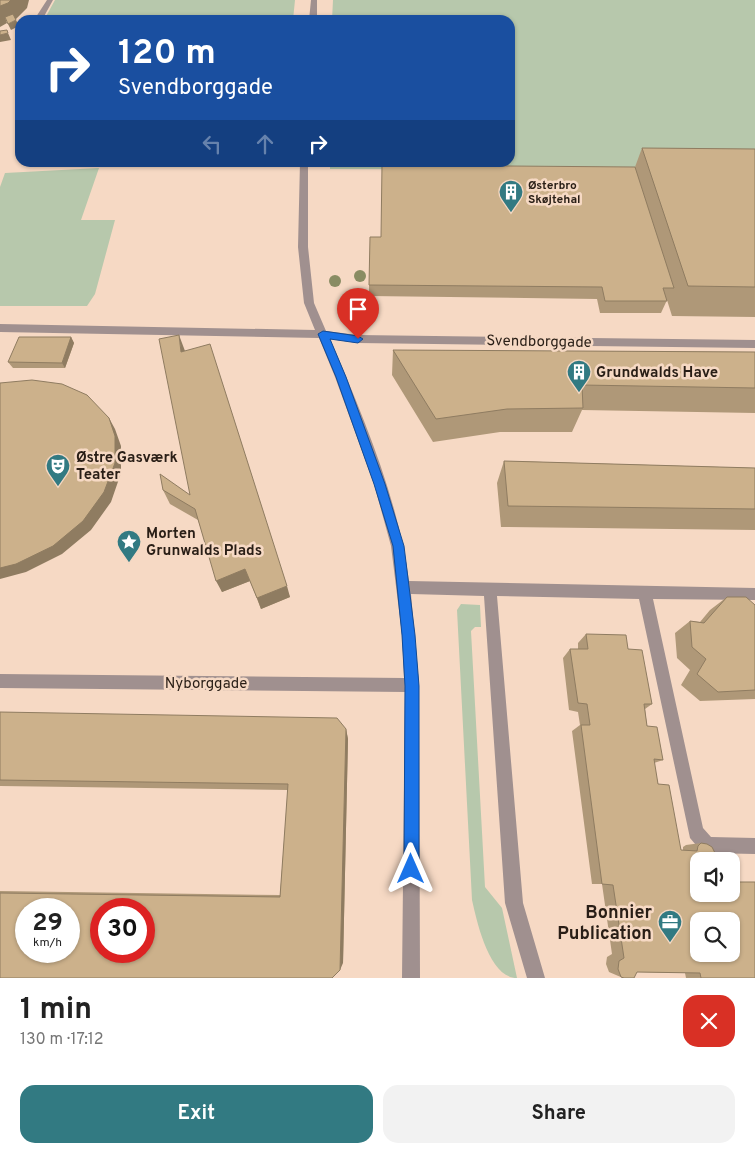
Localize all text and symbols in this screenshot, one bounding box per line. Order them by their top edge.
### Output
text: 120 m [118,32,216,76]
icon: right [35,35,100,100]
text: Svendborggade [118,75,273,102]
icon: left [198,130,226,158]
icon: ahead [251,130,279,158]
icon: right [304,130,332,158]
place label: Østerbro Skøjtehal [528,178,581,208]
building icon: Østerbro Skøjtehal [498,179,524,213]
pin [337,288,379,339]
icon: arrive [344,295,372,323]
street label: Svendborggade [486,332,592,353]
building icon: Grundwalds Have [566,359,592,393]
place label: Grundwalds Have [596,364,718,383]
place label: Østre Gasværk Teater [76,449,178,485]
theatre icon: Østre Gasværk Teater [45,453,71,487]
place label: Morten Grunwalds Plads [146,525,262,561]
place icon: Morten Grunwalds Plads [116,529,142,563]
street label: Nyborggade [165,675,247,694]
position arrow [384,842,436,894]
map controls [690,852,740,962]
button: sound [690,852,740,902]
speed limit sign: 30 [90,898,155,963]
place label: Bonnier Publication [557,902,652,946]
text: 29 [32,908,63,940]
office icon: Bonnier Publication [657,909,683,943]
button: search [690,912,740,962]
text: km/h [33,935,62,951]
text: 1 min [20,992,92,1029]
button: close [683,995,735,1047]
text: 130 m · 17:12 [20,1030,104,1050]
button: Exit [20,1085,373,1143]
button: Share [383,1085,735,1143]

